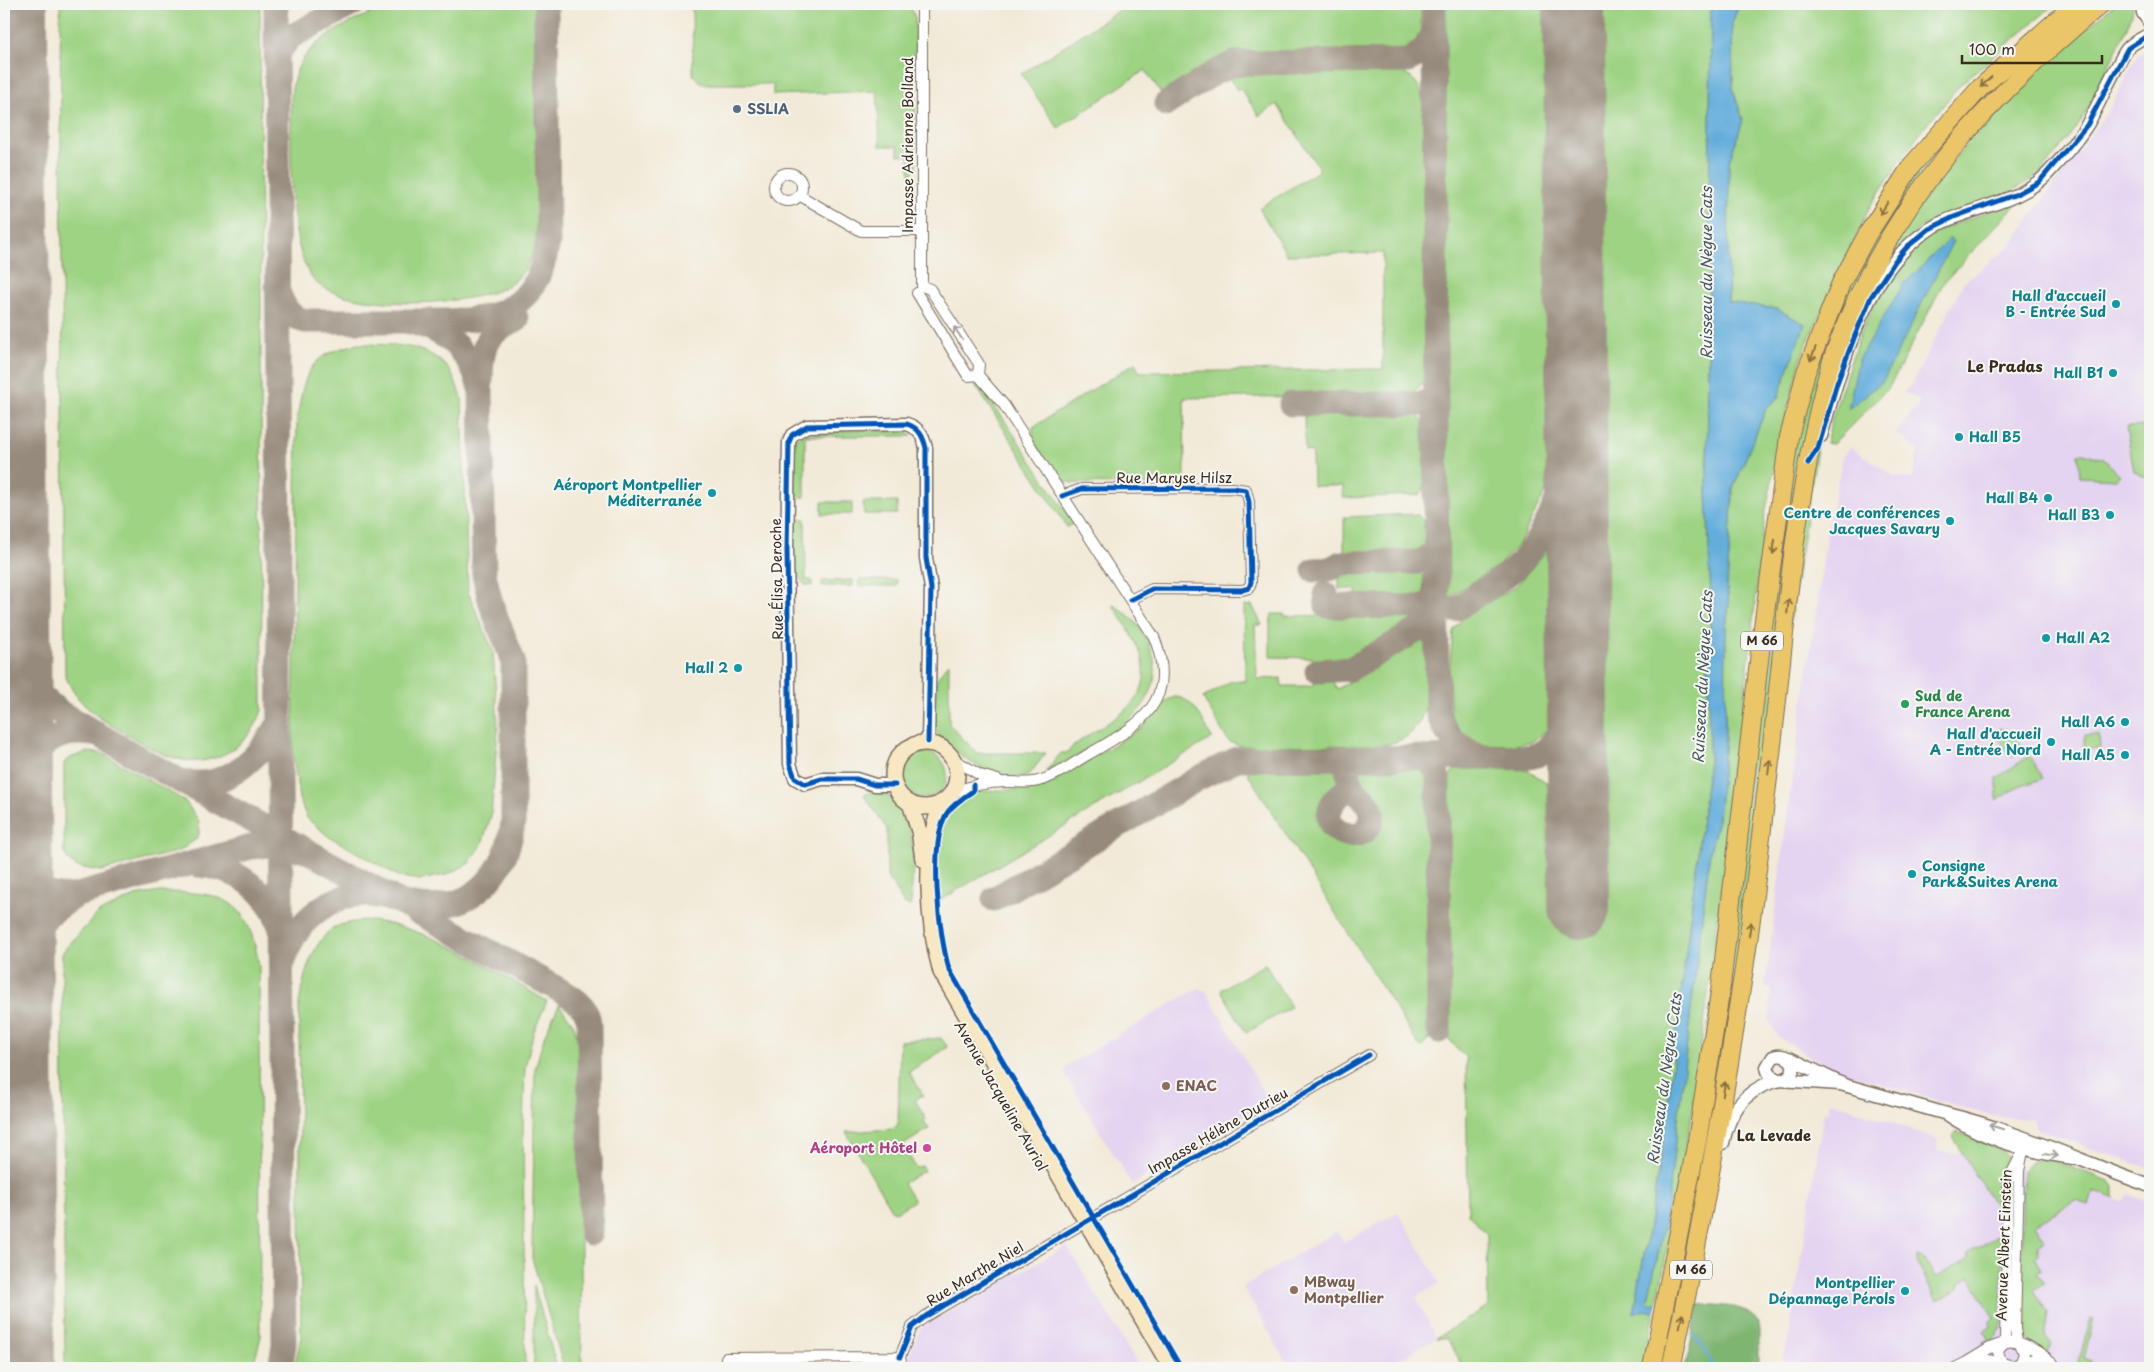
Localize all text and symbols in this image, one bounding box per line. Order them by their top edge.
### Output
scale bar [1962,32,2102,64]
text: 100 m [1969,37,2015,60]
street label: Impasse Adrienne Bolland [897,57,918,233]
one-way arrow [1980,76,1993,88]
place label: SSLIA [747,98,789,119]
marker: SSLIA [731,103,743,115]
water label: Ruisseau du Nègue Cats [1694,185,1717,359]
one-way arrow [1879,201,1889,215]
place label: Hall d'accueil B - Entrée Sud [2005,285,2106,322]
marker: Hall d'accueil B - Entrée Sud [2110,298,2122,310]
one-way arrow [953,326,963,340]
one-way arrow [1808,345,1817,361]
district label: Le Pradas [1967,354,2043,377]
place label: Hall B1 [2054,362,2103,383]
marker: Hall B1 [2107,367,2119,379]
place label: Hall B5 [1969,426,2021,447]
marker: Hall B5 [1953,431,1965,443]
street label: Rue Maryse Hilsz [1116,467,1232,488]
place label: Aéroport Montpellier Méditerranée [553,474,703,511]
marker: Aéroport Montpellier Méditerranée [706,487,718,499]
place label: Hall B4 [1986,487,2038,508]
marker: Hall B4 [2042,492,2054,504]
place label: Centre de conférences Jacques Savary [1784,502,1940,539]
place label: Hall B3 [2048,504,2100,525]
marker: Hall B3 [2104,509,2116,521]
marker: Centre de conférences Jacques Savary [1944,515,1956,527]
street label: Rue Élisa Deroche [765,518,788,640]
one-way arrow [1769,538,1779,554]
water label: Ruisseau du Nègue Cats [1686,588,1718,764]
one-way arrow [1783,598,1792,614]
place label: Hall A2 [2056,627,2110,648]
road number: M 66 [1741,631,1783,650]
marker: Hall A2 [2040,632,2052,644]
place label: Hall 2 [685,657,728,678]
marker: Hall 2 [732,662,744,674]
place label: Sud de France Arena [1915,685,2011,722]
marker: Sud de France Arena [1899,698,1911,710]
place label: Hall A6 [2061,711,2115,732]
marker: Hall A6 [2119,716,2131,728]
place label: Hall d'accueil A - Entrée Nord [1930,723,2041,760]
marker: Hall d'accueil A - Entrée Nord [2045,736,2057,748]
place label: Hall A5 [2062,744,2115,765]
marker: Hall A5 [2119,749,2131,761]
one-way arrow [1764,760,1774,776]
place label: Consigne Park&Suites Arena [1922,855,2059,892]
marker: Consigne Park&Suites Arena [1906,868,1918,880]
one-way arrow [1745,921,1755,937]
water label: Ruisseau du Nègue Cats [1640,990,1687,1166]
street label: Avenue Jacqueline Auriol [950,1017,1053,1175]
place label: ENAC [1176,1075,1217,1096]
marker: ENAC [1160,1080,1172,1092]
street label: Impasse Hélène Dutrieu [1144,1082,1291,1179]
one-way arrow [1720,1082,1730,1098]
one-way arrow [1988,1122,2004,1132]
district label: La Levade [1737,1123,1811,1146]
place label: Aéroport Hôtel [809,1137,917,1158]
marker: Aéroport Hôtel [921,1142,933,1154]
one-way arrow [2042,1150,2058,1160]
street label: Avenue Albert Einstein [1990,1169,2017,1321]
street label: Rue Marthe Niel [922,1236,1027,1311]
road number: M 66 [1670,1260,1712,1280]
place label: MBway Montpellier [1304,1271,1385,1308]
place label: Montpellier Dépannage Pérols [1768,1272,1896,1309]
marker: MBway Montpellier [1288,1284,1300,1296]
marker: Montpellier Dépannage Pérols [1899,1285,1911,1297]
one-way arrow [1676,1313,1686,1329]

